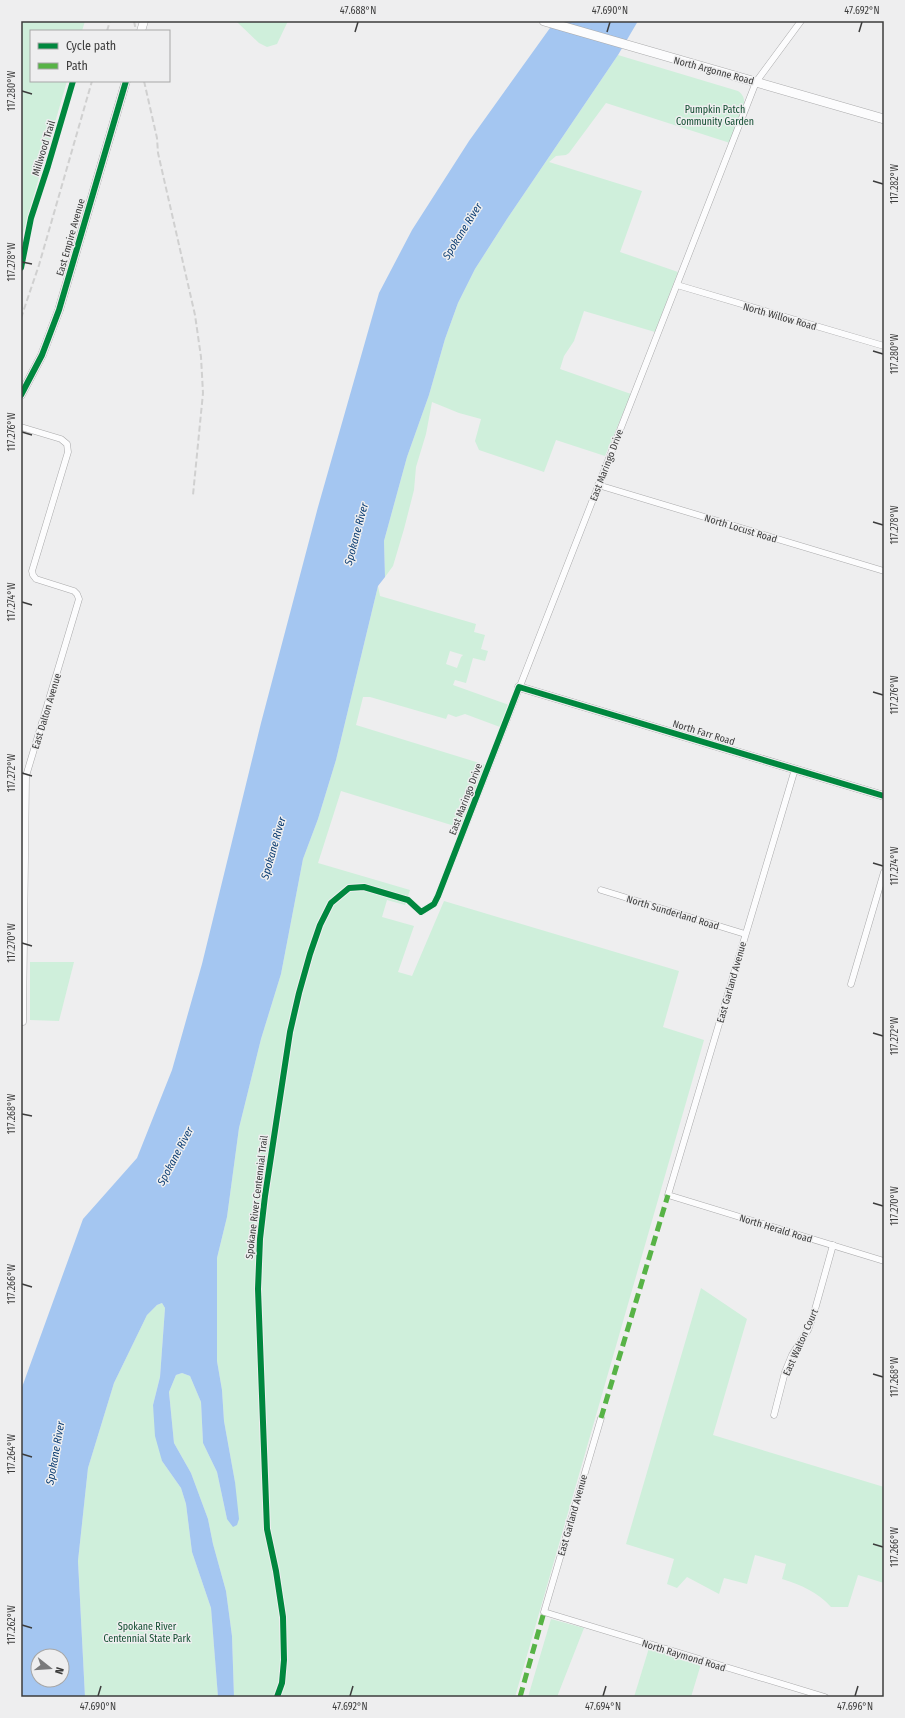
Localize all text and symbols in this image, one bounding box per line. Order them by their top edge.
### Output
text: 47.688°N [340,5,376,17]
text: 47.690°N [592,5,628,17]
text: 47.692°N [844,5,880,17]
legend [30,30,170,82]
text: Cycle path [66,39,116,53]
street label: North Argonne Road [672,54,755,87]
text: Path [66,59,88,73]
text: 117.280°W [6,70,18,111]
park label: Pumpkin Patch Community Garden [676,104,754,128]
street label: Millwood Trail [30,119,58,177]
text: 117.282°W [889,164,901,204]
street label: East Empire Avenue [54,197,88,277]
water label: Spokane River [439,200,486,263]
text: 117.278°W [6,242,18,282]
street label: North Willow Road [742,301,818,333]
text: 117.280°W [889,333,901,374]
text: 117.276°W [6,412,18,452]
street label: East Maringo Drive [588,428,626,503]
water label: Spokane River [342,500,371,568]
text: 117.278°W [889,505,901,545]
street label: North Locust Road [703,512,778,546]
text: 117.274°W [6,582,18,621]
street label: East Dalton Avenue [30,672,64,751]
text: 117.276°W [889,675,901,715]
street label: North Farr Road [671,718,736,748]
text: 117.272°W [6,753,18,792]
street label: East Maringo Drive [447,762,485,837]
water label: Spokane River [258,814,289,882]
text: 117.274°W [889,846,901,885]
street label: North Sunderland Road [625,893,720,933]
text: 117.270°W [6,923,18,963]
street label: East Garland Avenue [715,940,749,1024]
text: 117.272°W [889,1016,901,1055]
text: 117.268°W [6,1093,18,1134]
water label: Spokane River [154,1124,197,1188]
street label: Spokane River Centennial Trail [243,1134,271,1260]
text: 117.270°W [889,1186,901,1226]
street label: North Herald Road [738,1212,814,1246]
text: 117.266°W [6,1263,18,1304]
street label: East Walton Court [781,1306,821,1378]
text: 117.268°W [889,1356,901,1397]
water label: Spokane River [43,1419,68,1487]
text: 117.264°W [6,1433,18,1474]
street label: East Garland Avenue [556,1473,590,1557]
text: 117.266°W [889,1526,901,1567]
text: 117.262°W [6,1605,18,1645]
park label: Spokane River Centennial State Park [103,1621,191,1645]
street label: North Raymond Road [640,1638,727,1674]
north arrow [30,1648,70,1688]
text: N [52,1666,66,1676]
text: 47.690°N [80,1701,116,1713]
text: 47.692°N [332,1701,368,1713]
text: 47.694°N [585,1701,621,1713]
text: 47.696°N [837,1701,873,1713]

